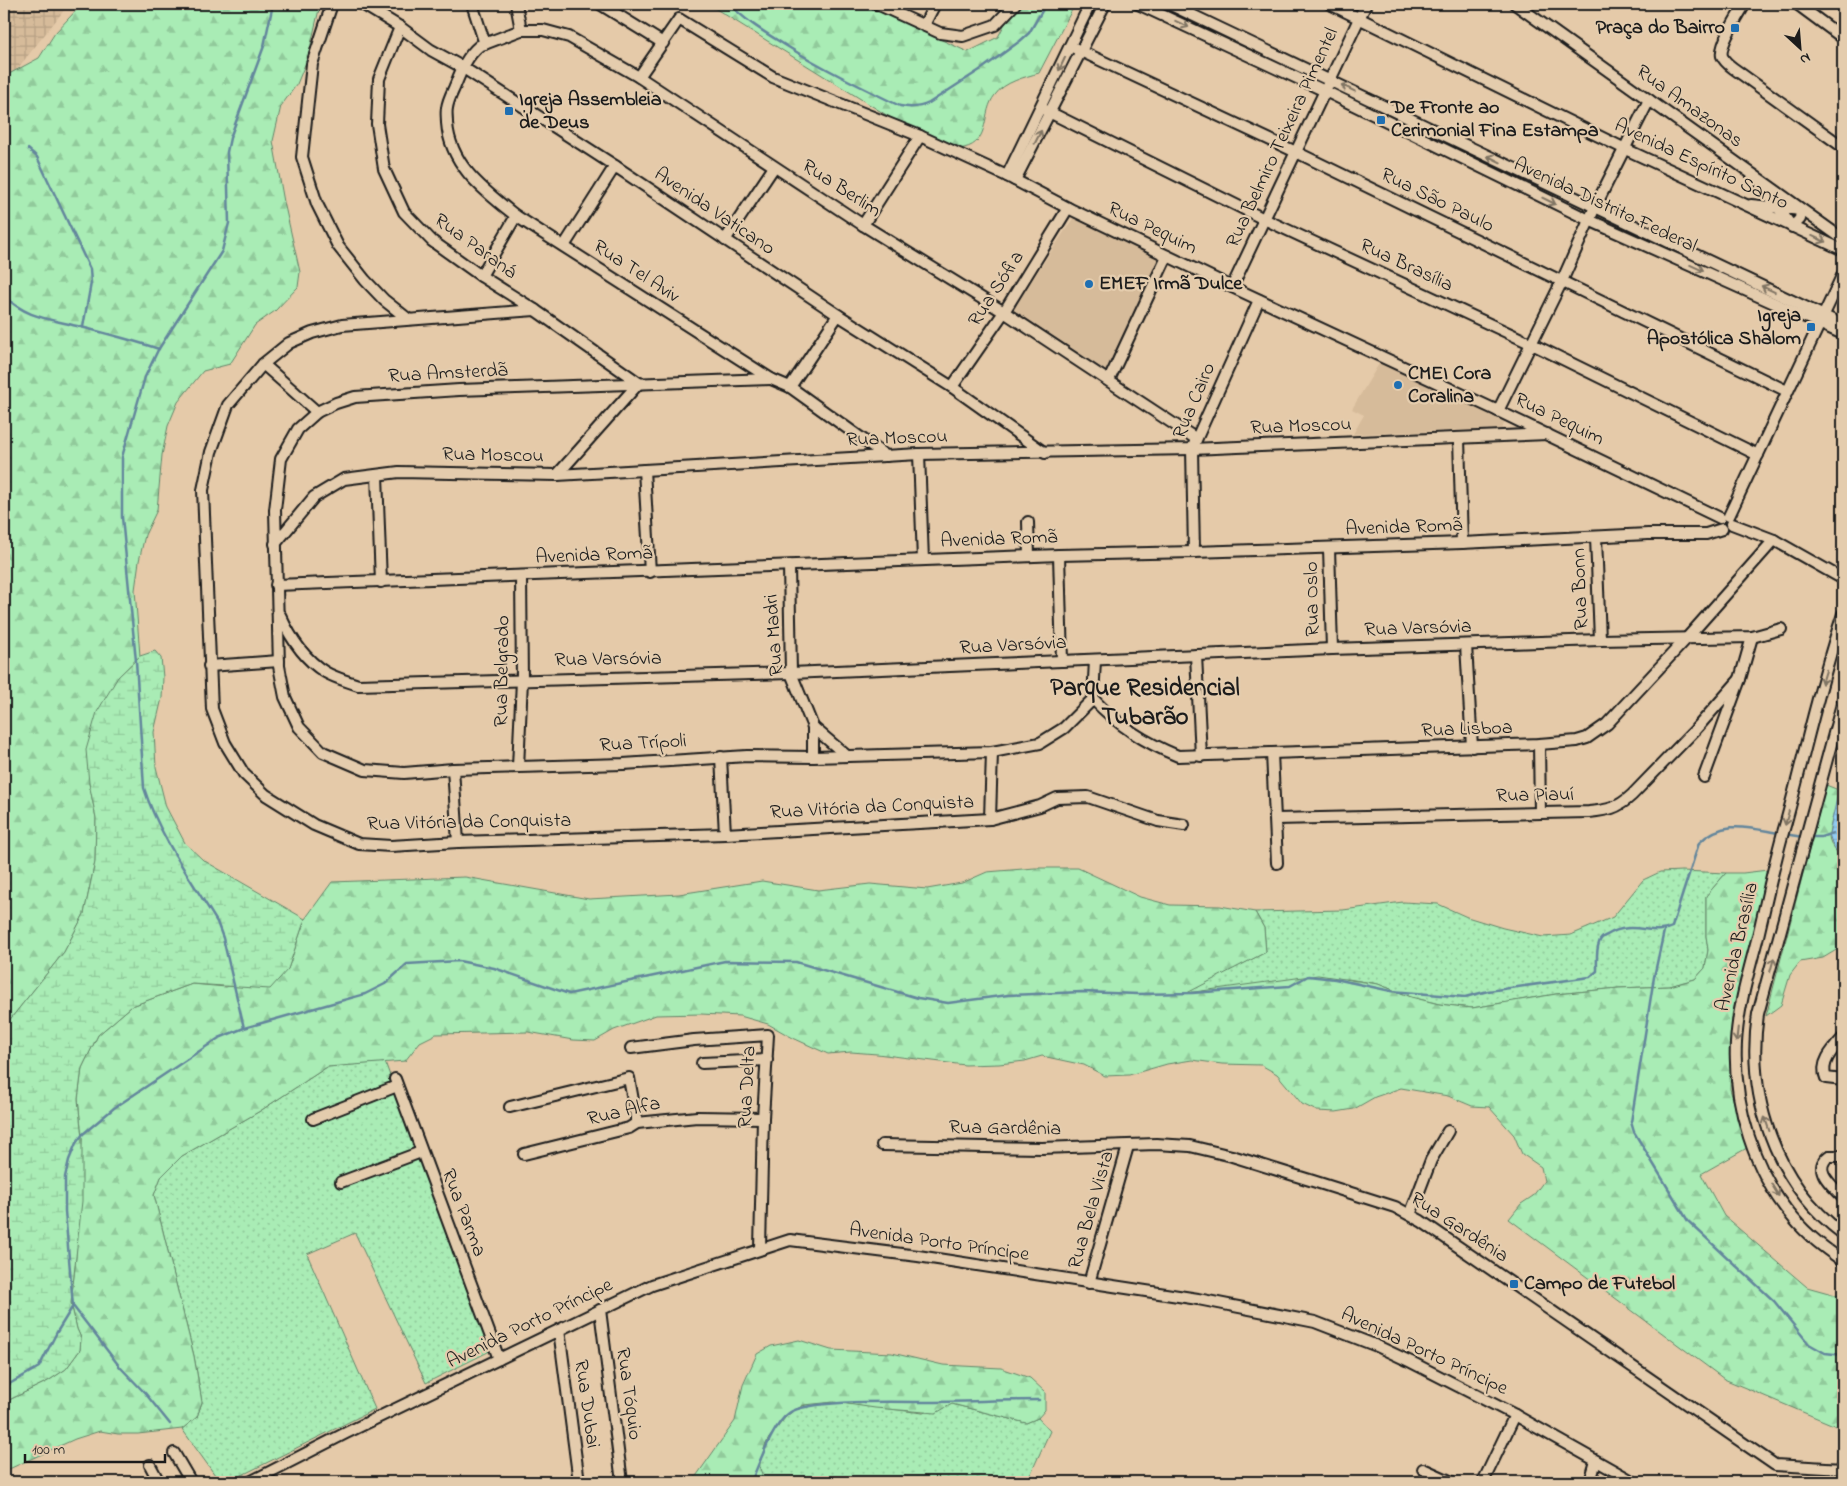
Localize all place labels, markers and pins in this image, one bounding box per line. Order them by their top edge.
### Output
place label: Praça do Bairro [1596,14,1725,43]
marker: Praça do Bairro [1729,22,1741,34]
place label: Igreja Assembleia de Deus [519,86,662,138]
place label: De Fronte ao Cerimonial Fina Estampa [1390,94,1599,146]
marker: Igreja Assembleia de Deus [503,105,515,117]
marker: De Fronte ao Cerimonial Fina Estampa [1375,114,1387,126]
place label: EMEF Irmã Dulce [1099,270,1243,299]
marker: EMEF Irmã Dulce [1083,278,1095,290]
place label: Igreja Apostólica Shalom [1647,302,1801,354]
marker: Igreja Apostólica Shalom [1805,321,1817,333]
place label: CMEI Cora Coralina [1408,360,1492,412]
marker: CMEI Cora Coralina [1392,379,1404,391]
place label: Campo de Futebol [1524,1270,1675,1299]
marker: Campo de Futebol [1508,1278,1520,1290]

